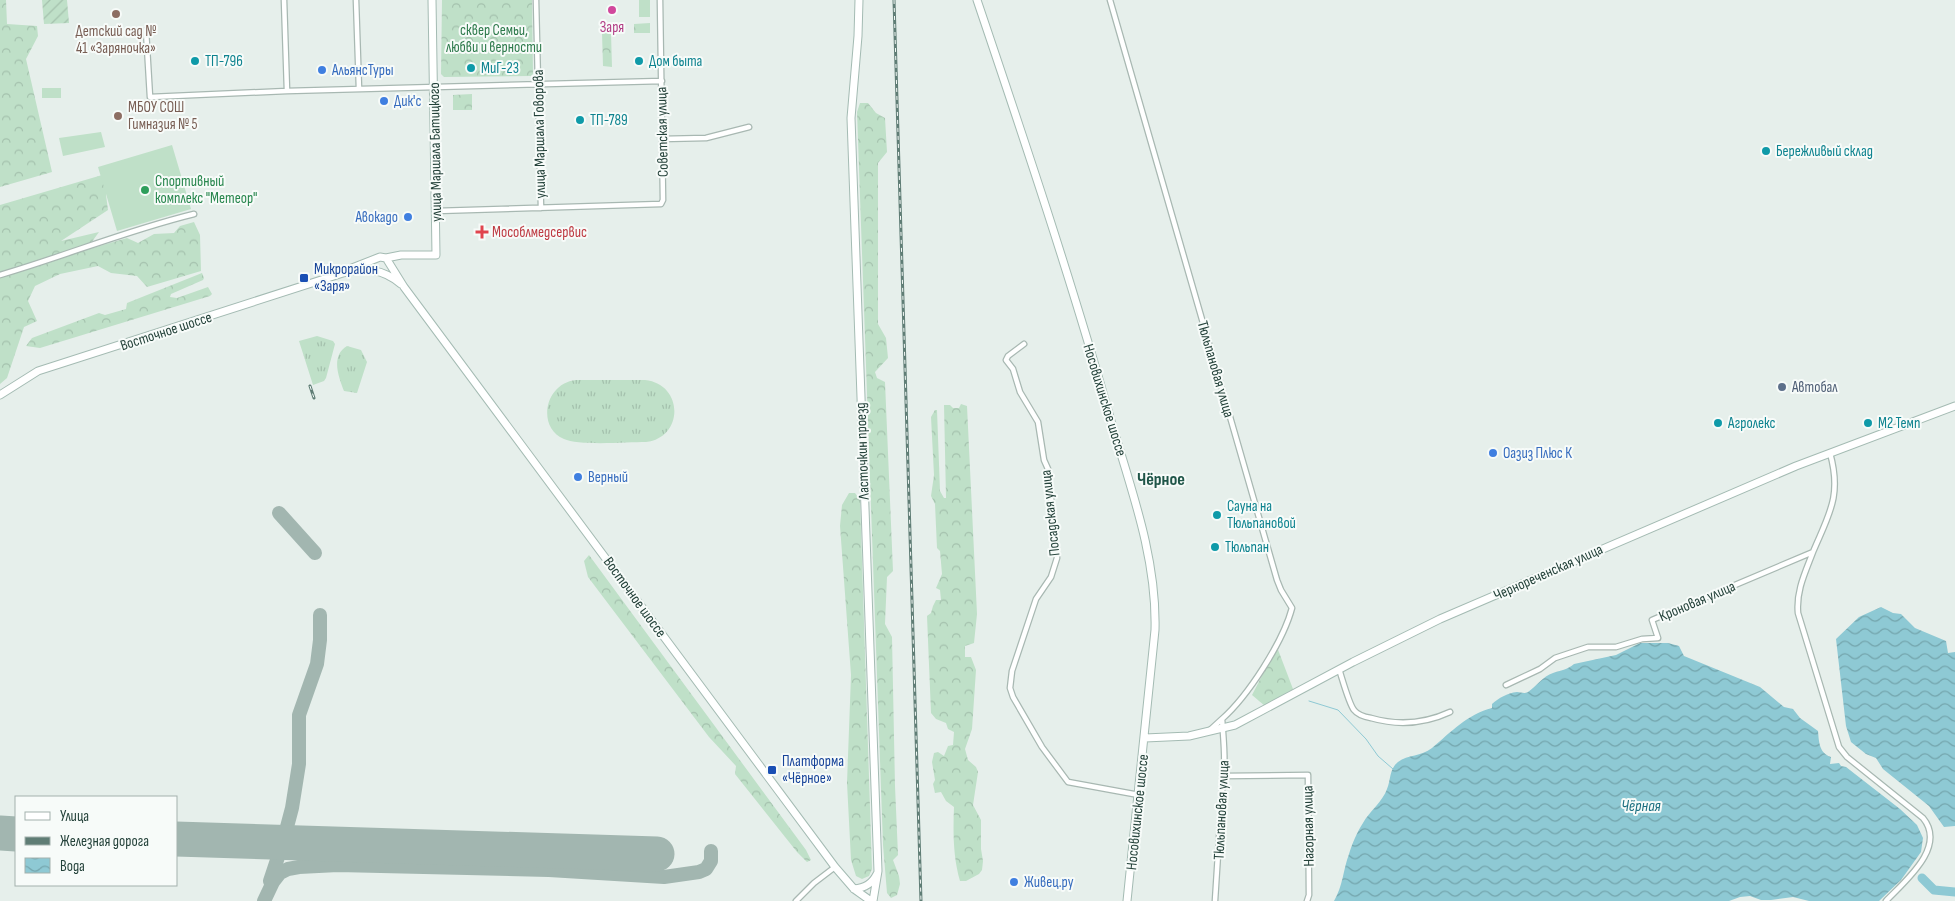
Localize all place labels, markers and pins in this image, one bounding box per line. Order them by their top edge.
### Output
marker: Заря [606,4,618,16]
marker: Детский сад № 41 «Заряночка» [110,8,122,20]
place label: Заря [600,18,624,37]
place label: Детский сад № 41 «Заряночка» [76,22,156,58]
place label: ТП-796 [205,52,243,71]
place label: Дом быта [649,52,703,71]
marker: ТП-796 [189,55,201,67]
marker: Дом быта [633,55,645,67]
place label: МиГ-23 [481,59,519,78]
place label: АльянсТуры [331,61,394,80]
marker: МиГ-23 [465,62,477,74]
marker: АльянсТуры [316,64,328,76]
place label: Дик'с [394,92,421,111]
marker: Дик'с [378,95,390,107]
place label: МБОУ СОШ Гимназия № 5 [128,98,198,134]
marker: МБОУ СОШ Гимназия № 5 [112,110,124,122]
place label: ТП-789 [590,111,628,130]
marker: ТП-789 [574,114,586,126]
place label: Бережливый склад [1776,142,1873,161]
marker: Бережливый склад [1760,145,1772,157]
place label: Спортивный комплекс "Метеор" [155,172,257,208]
marker: Спортивный комплекс "Метеор" [139,184,151,196]
place label: Авокадо [354,208,398,227]
marker: Авокадо [402,211,414,223]
place label: Мособлмедсервис [492,223,587,242]
marker: Мособлмедсервис [476,226,488,238]
place label: Микрорайон «Заря» [314,260,378,296]
marker: Микрорайон «Заря» [298,272,310,284]
place label: Автобал [1791,378,1838,397]
marker: Автобал [1776,381,1788,393]
place label: Агролекс [1727,414,1776,433]
place label: М2 Темп [1878,414,1920,433]
marker: Агролекс [1712,417,1724,429]
marker: М2 Темп [1862,417,1874,429]
place label: Оазиз Плюс К [1503,444,1572,463]
marker: Оазиз Плюс К [1487,447,1499,459]
place label: Верный [588,468,628,487]
marker: Верный [572,471,584,483]
place label: Сауна на Тюльпановой [1227,497,1296,533]
marker: Сауна на Тюльпановой [1211,509,1223,521]
place label: Тюльпан [1225,538,1269,557]
marker: Тюльпан [1209,541,1221,553]
place label: Платформа «Чёрное» [782,752,844,788]
marker: Платформа «Чёрное» [766,764,778,776]
place label: Живец.ру [1024,873,1074,892]
marker: Живец.ру [1008,876,1020,888]

